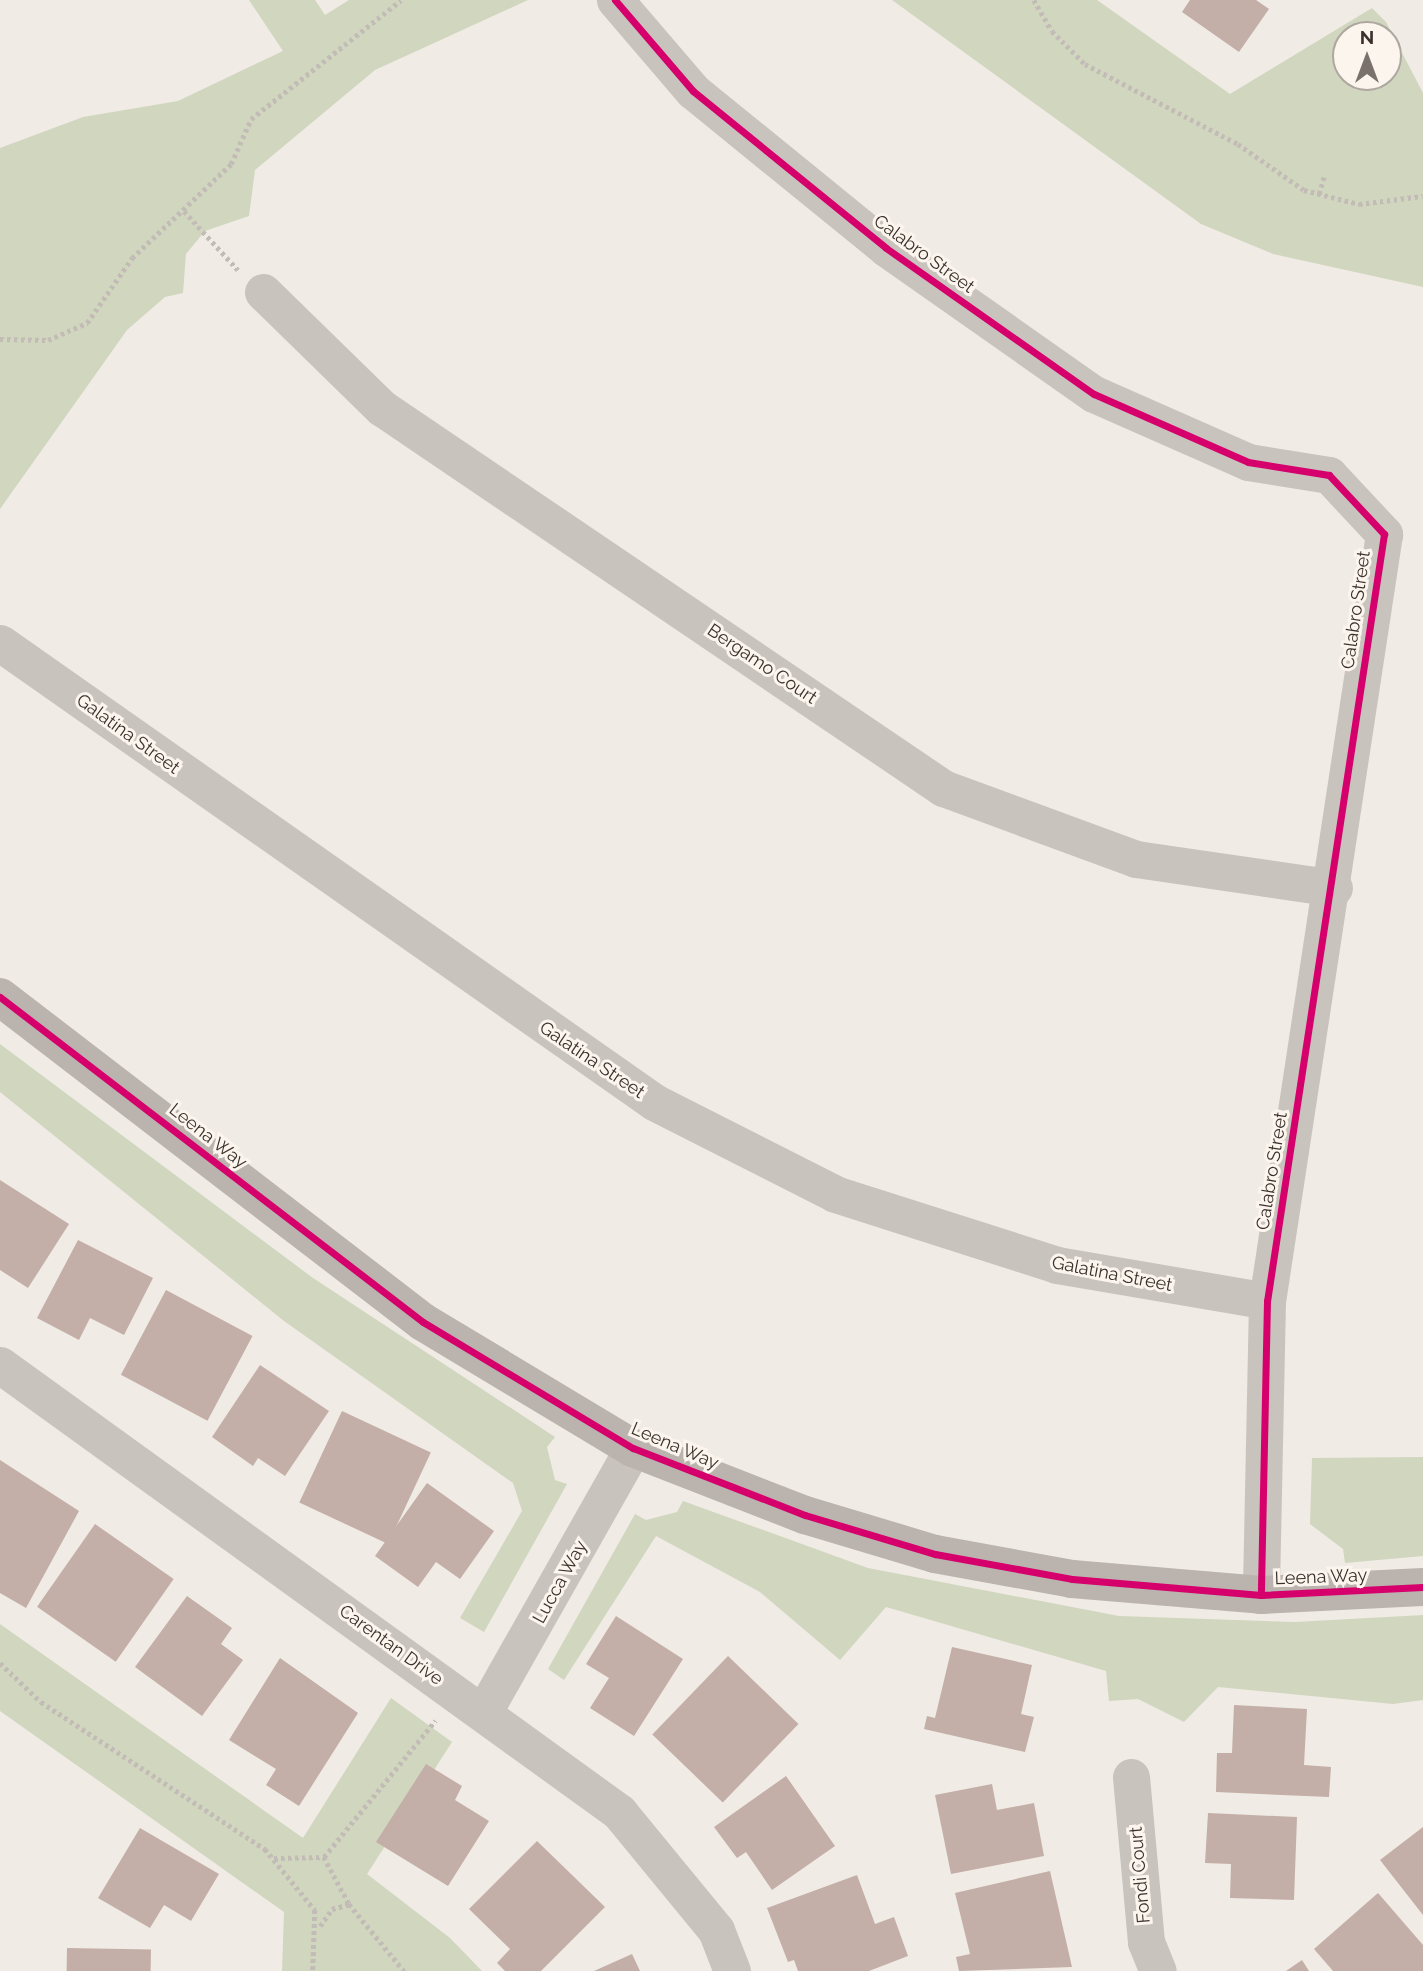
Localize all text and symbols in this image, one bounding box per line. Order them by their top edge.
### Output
north arrow [1332,21,1402,91]
text: N [1360,26,1374,48]
street label: Calabro Street [869,210,979,298]
street label: Calabro Street [1337,549,1375,671]
street label: Bergamo Court [703,619,821,709]
street label: Galatina Street [72,689,184,779]
street label: Galatina Street [535,1017,649,1103]
street label: Leena Way [165,1099,251,1173]
street label: Calabro Street [1252,1110,1292,1232]
street label: Galatina Street [1050,1252,1174,1296]
street label: Leena Way [628,1418,722,1474]
street label: Lucca Way [528,1536,592,1628]
street label: Leena Way [1274,1565,1368,1589]
street label: Carentan Drive [335,1600,447,1690]
street label: Fondi Court [1125,1826,1155,1924]

